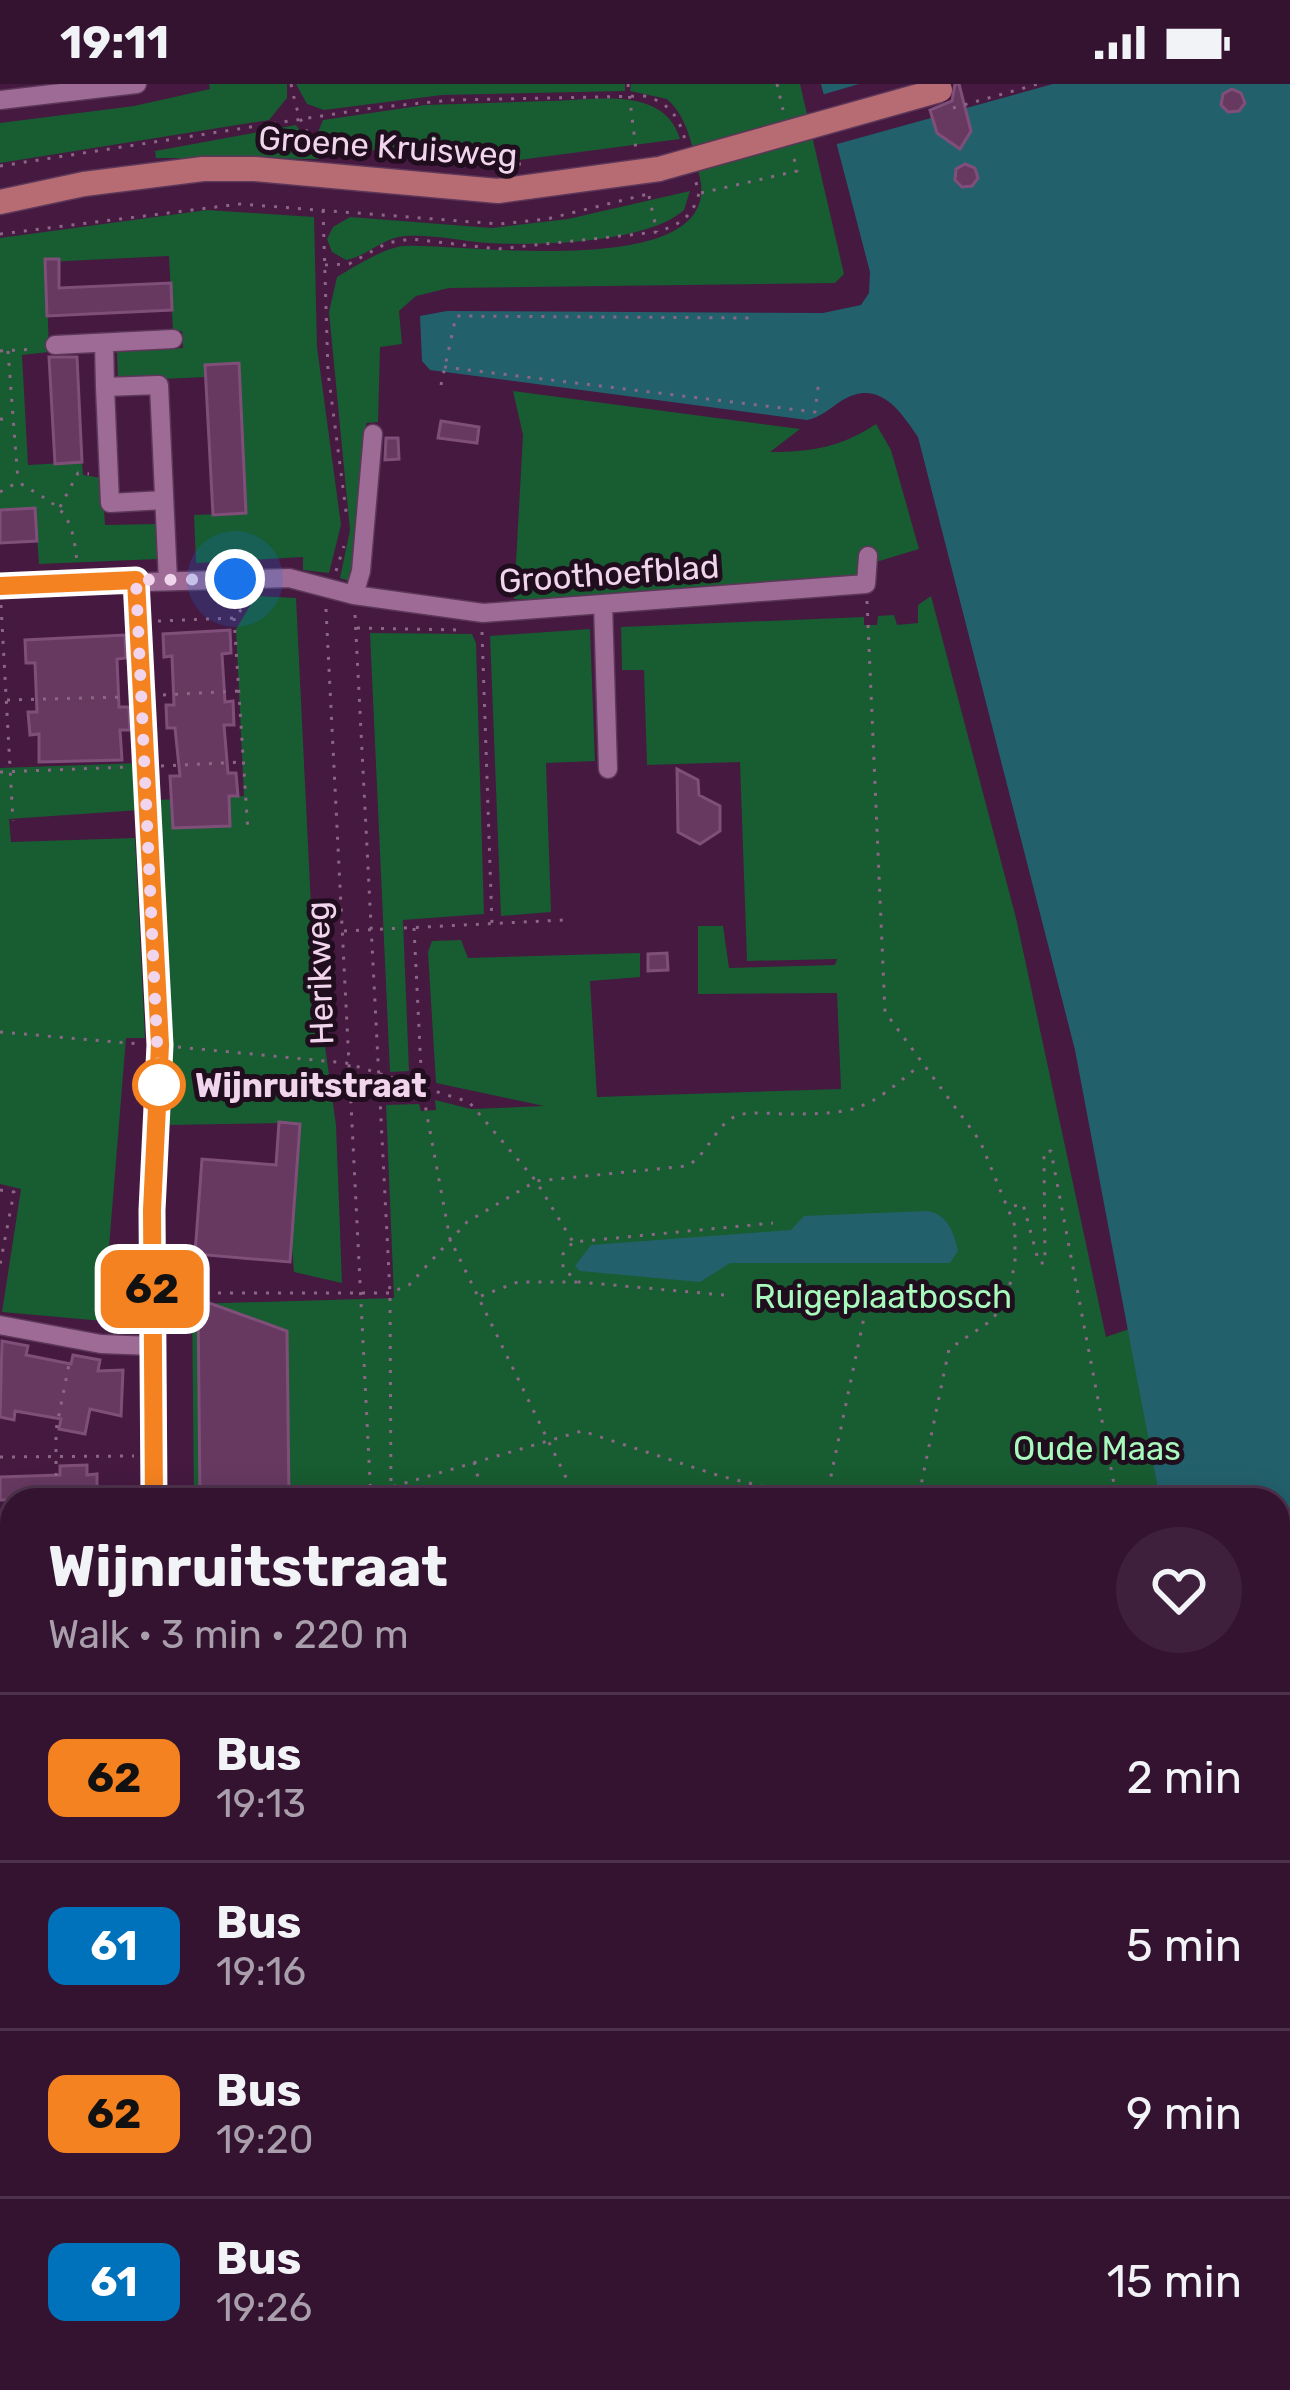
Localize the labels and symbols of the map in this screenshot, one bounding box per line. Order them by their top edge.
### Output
street label: Groene Kruisweg [257,118,519,175]
street label: Groothoefblad [497,546,721,601]
your location [205,549,265,609]
street label: Herikweg [298,900,341,1046]
marker: Wijnruitstraat [134,1060,184,1110]
place label: Wijnruitstraat [195,1066,427,1105]
line badge: 62 [98,1250,206,1328]
park label: Ruigeplaatbosch [754,1277,1012,1316]
park label: Oude Maas [1013,1429,1181,1468]

